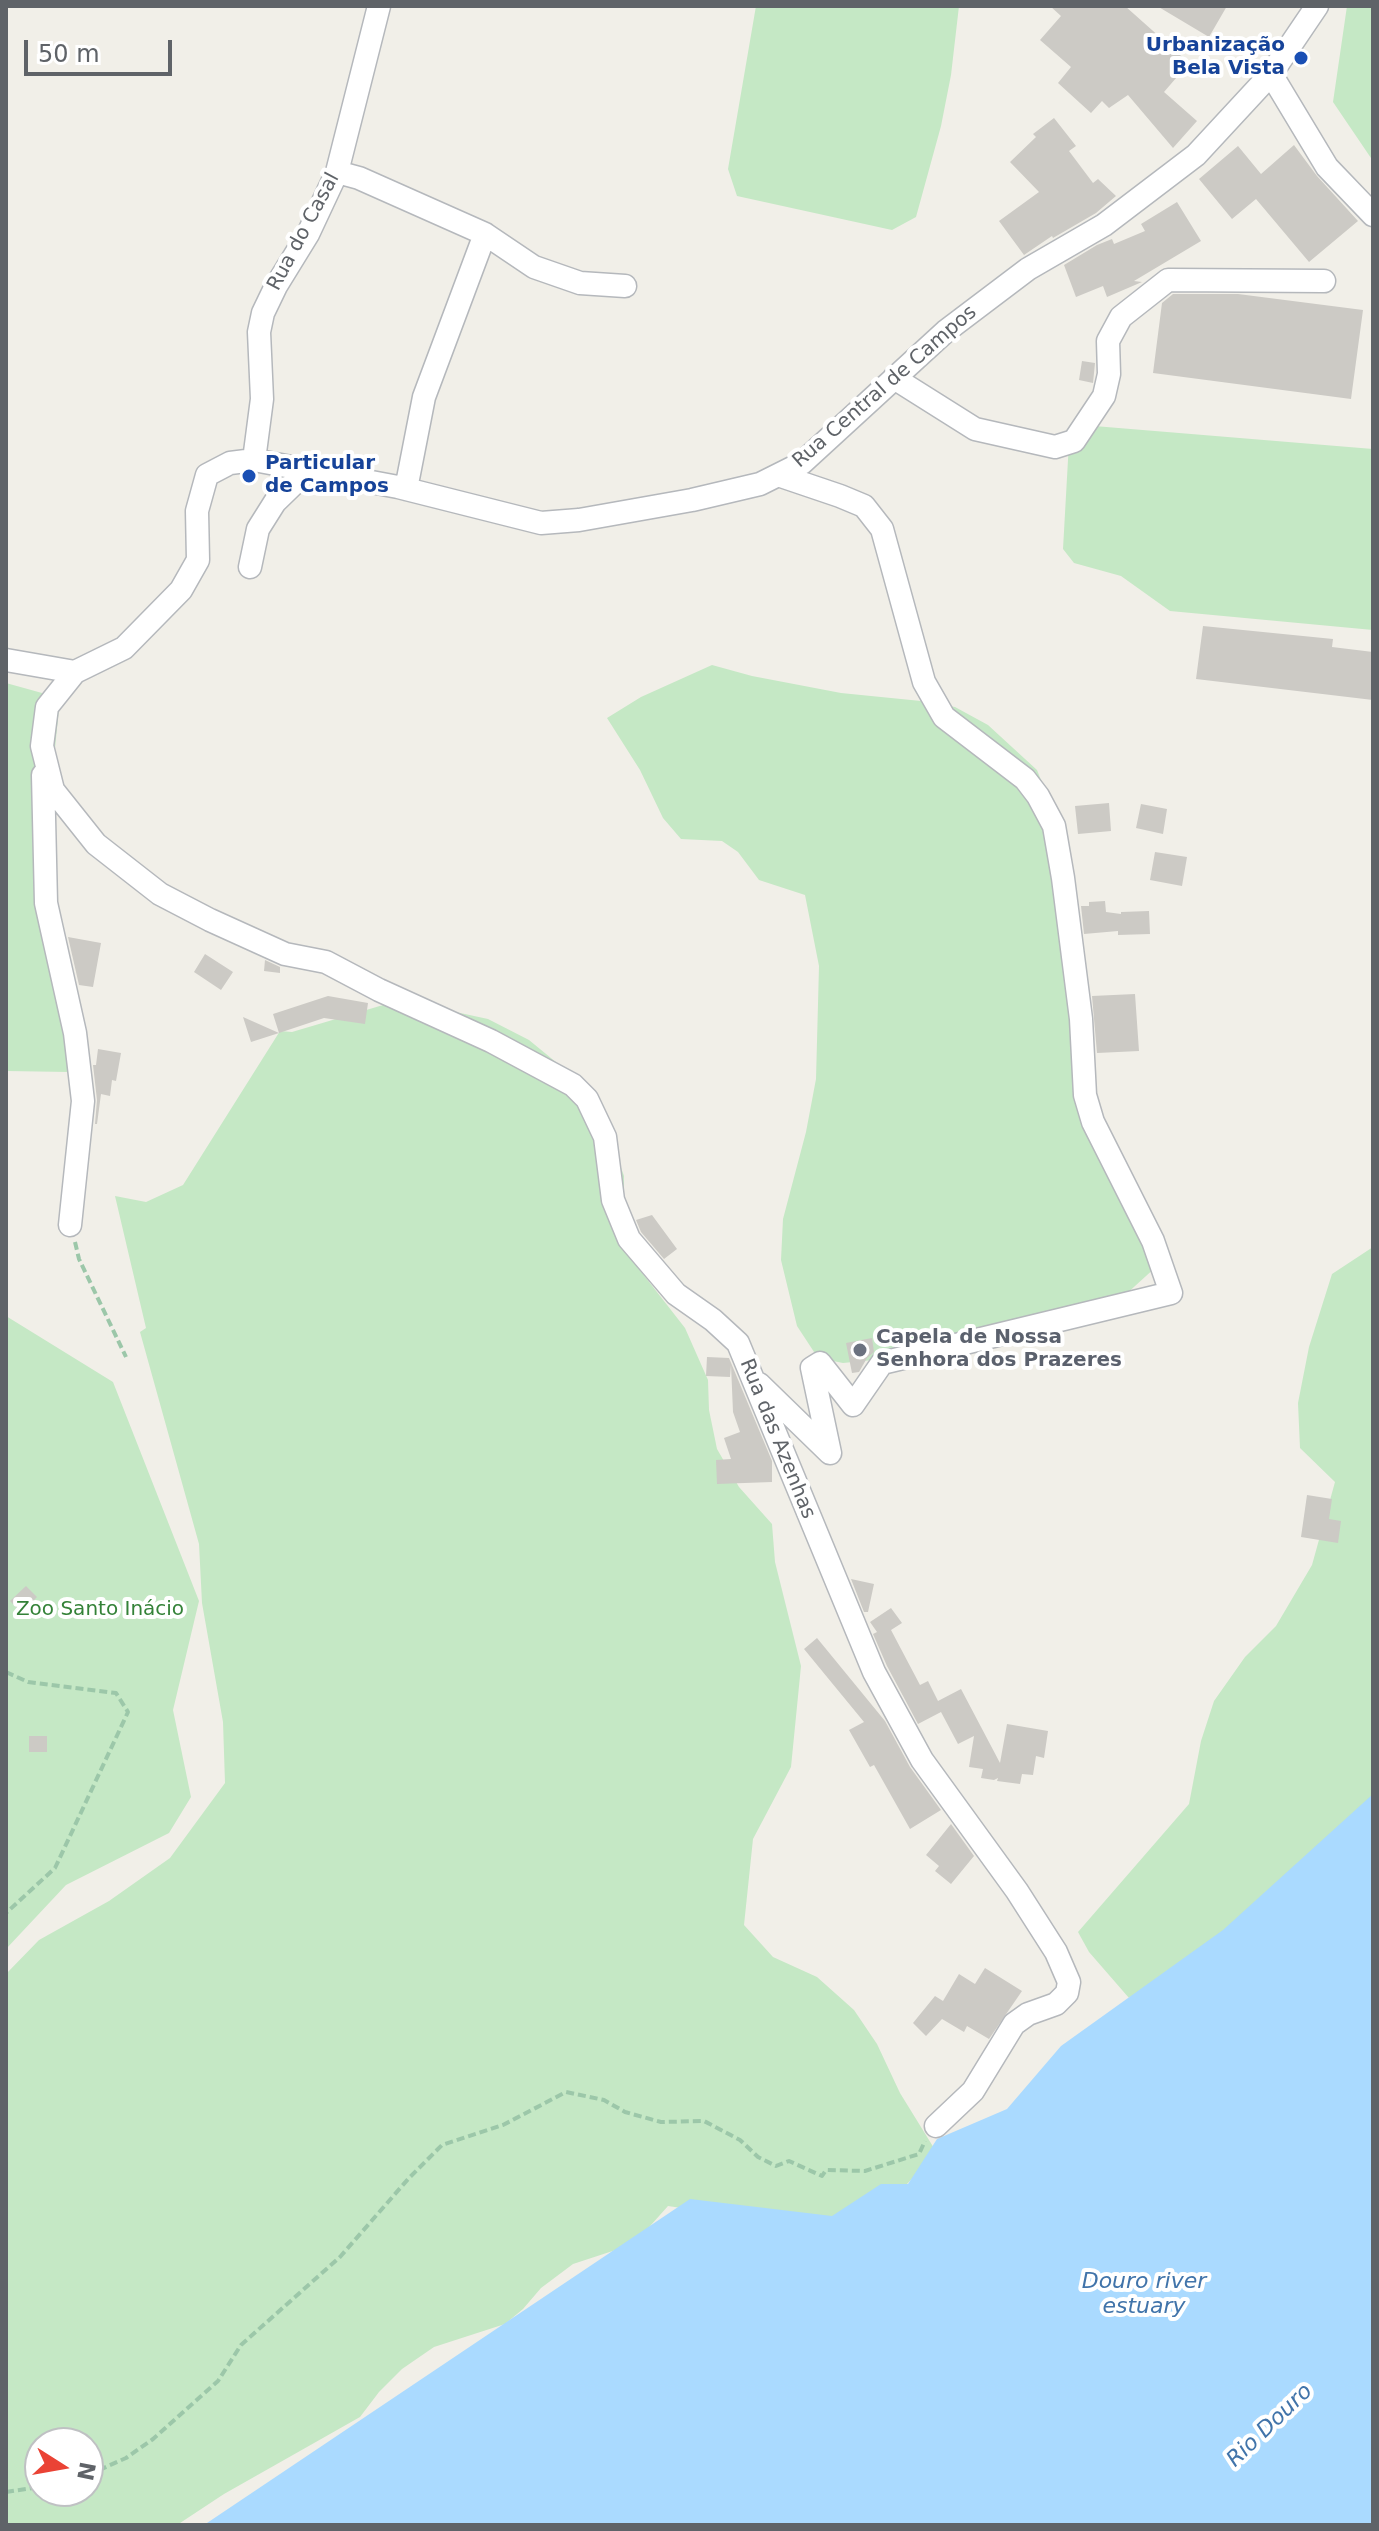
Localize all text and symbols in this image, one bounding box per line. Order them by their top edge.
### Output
scale bar [28,24,176,74]
place label: Urbanização Bela Vista [1146,34,1285,81]
text: 50 m [38,40,100,68]
marker: Urbanização Bela Vista [1292,49,1310,67]
street label: Rua do Casal [263,169,345,295]
street label: Rua Central de Campos [788,301,982,473]
place label: Particular de Campos [265,452,389,499]
marker: Particular de Campos [240,467,258,485]
place label: Capela de Nossa Senhora dos Prazeres [876,1326,1122,1373]
marker: Capela de Nossa Senhora dos Prazeres [851,1341,869,1359]
street label: Rua das Azenhas [734,1355,820,1523]
park label: Zoo Santo Inácio [16,1598,184,1622]
water label: Douro river estuary [1082,2269,1206,2320]
water label: Rio Douro [1222,2379,1318,2473]
north arrow [24,2427,104,2507]
text: N [72,2460,100,2483]

